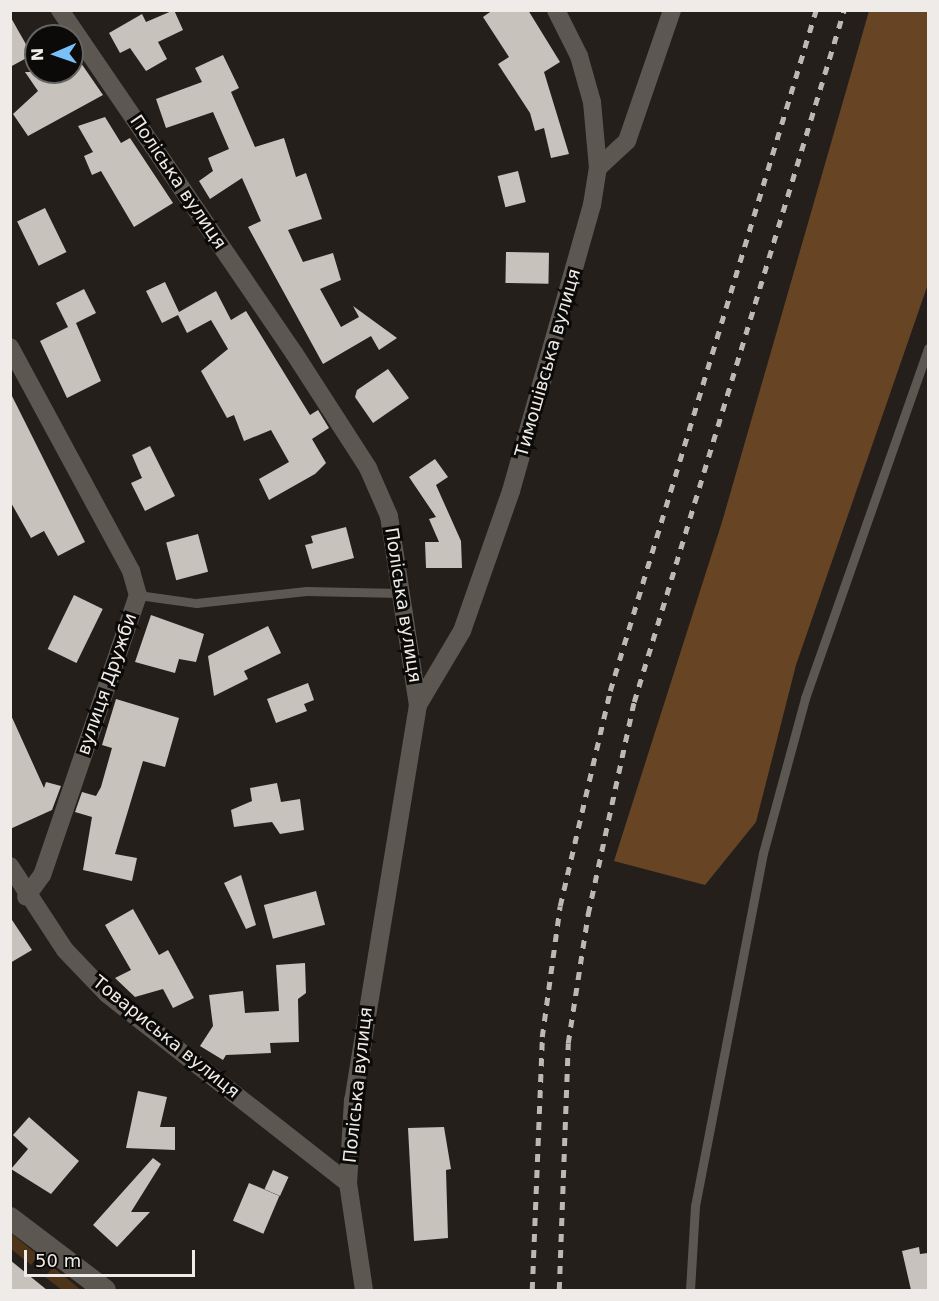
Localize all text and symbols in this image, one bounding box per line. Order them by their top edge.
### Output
north arrow [24,24,84,84]
text: N [28,48,47,62]
street label: Поліська вулиця [125,111,231,253]
street label: Тимошівська вулиця [511,266,585,460]
street label: Поліська вулиця [380,526,426,684]
street label: вулиця Дружби [73,610,141,758]
street label: Товариська вулиця [88,971,244,1103]
street label: Поліська вулиця [339,1006,377,1164]
scale bar [27,1238,198,1276]
text: 50 m [35,1250,81,1271]

